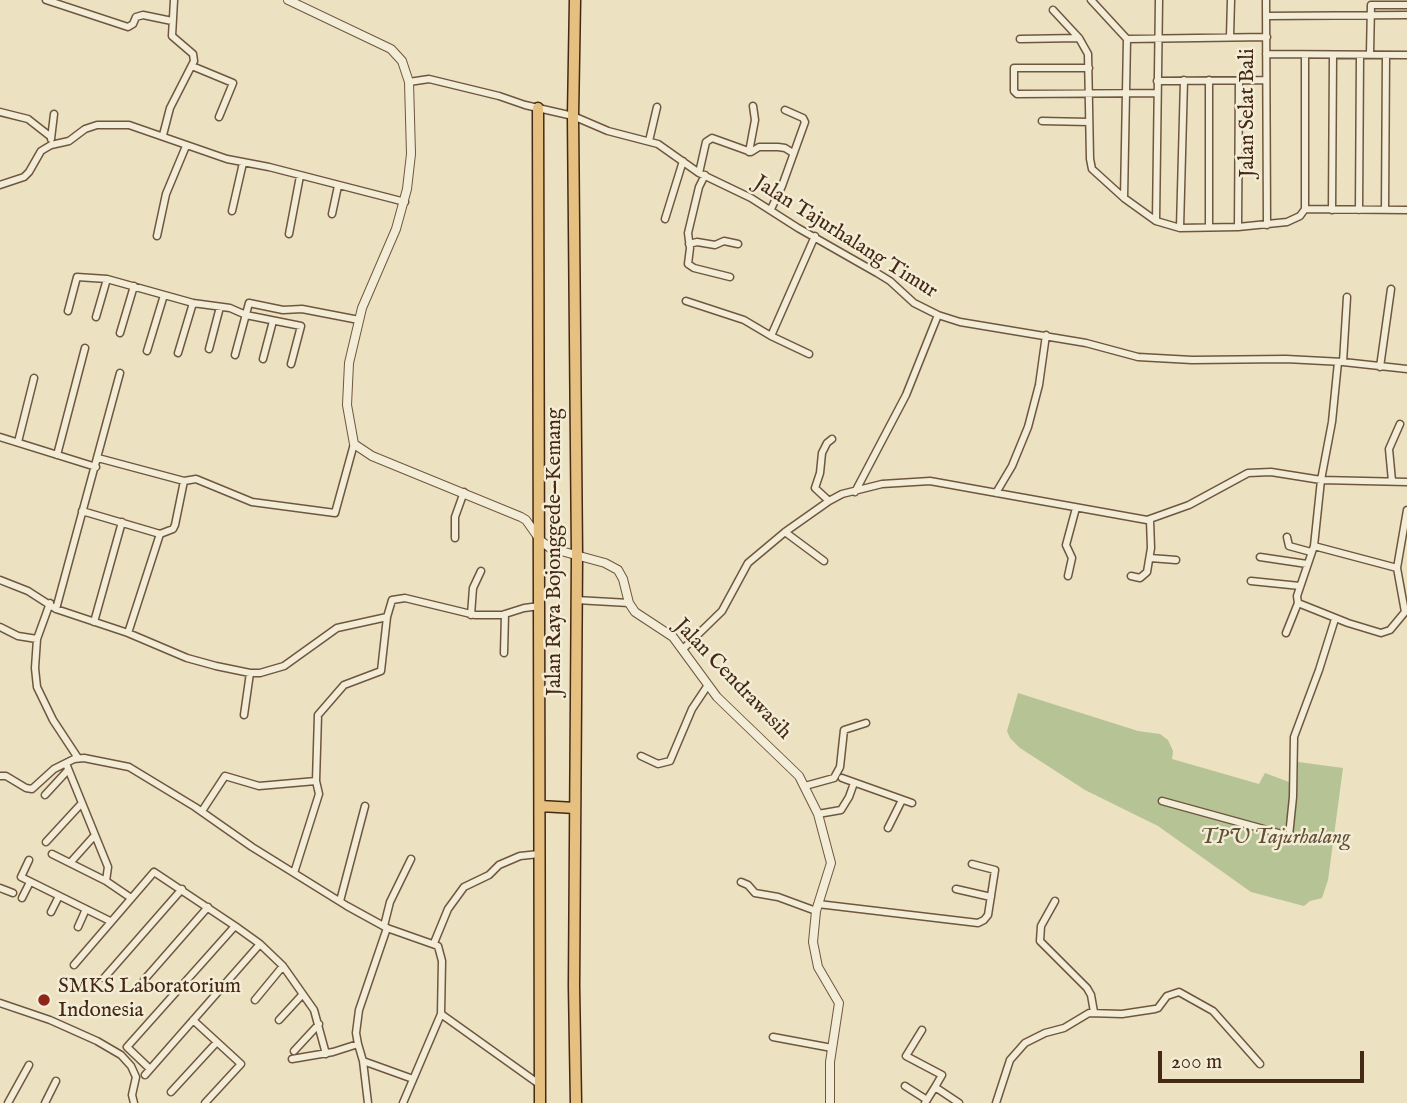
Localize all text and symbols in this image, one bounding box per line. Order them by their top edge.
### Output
street label: Jalan Selat Bali [1236,48,1262,178]
street label: Jalan Tajurhalang Timur [749,171,941,305]
street label: Jalan Raya Bojonggede—Kemang [543,408,569,696]
street label: Jalan Cendrawasih [668,614,796,746]
park label: TPU Tajurhalang [1200,826,1350,852]
place label: SMKS Laboratorium Indonesia [58,975,241,1025]
marker: SMKS Laboratorium Indonesia [36,992,52,1008]
scale bar [1162,1036,1368,1080]
text: 200 m [1171,1049,1222,1076]

